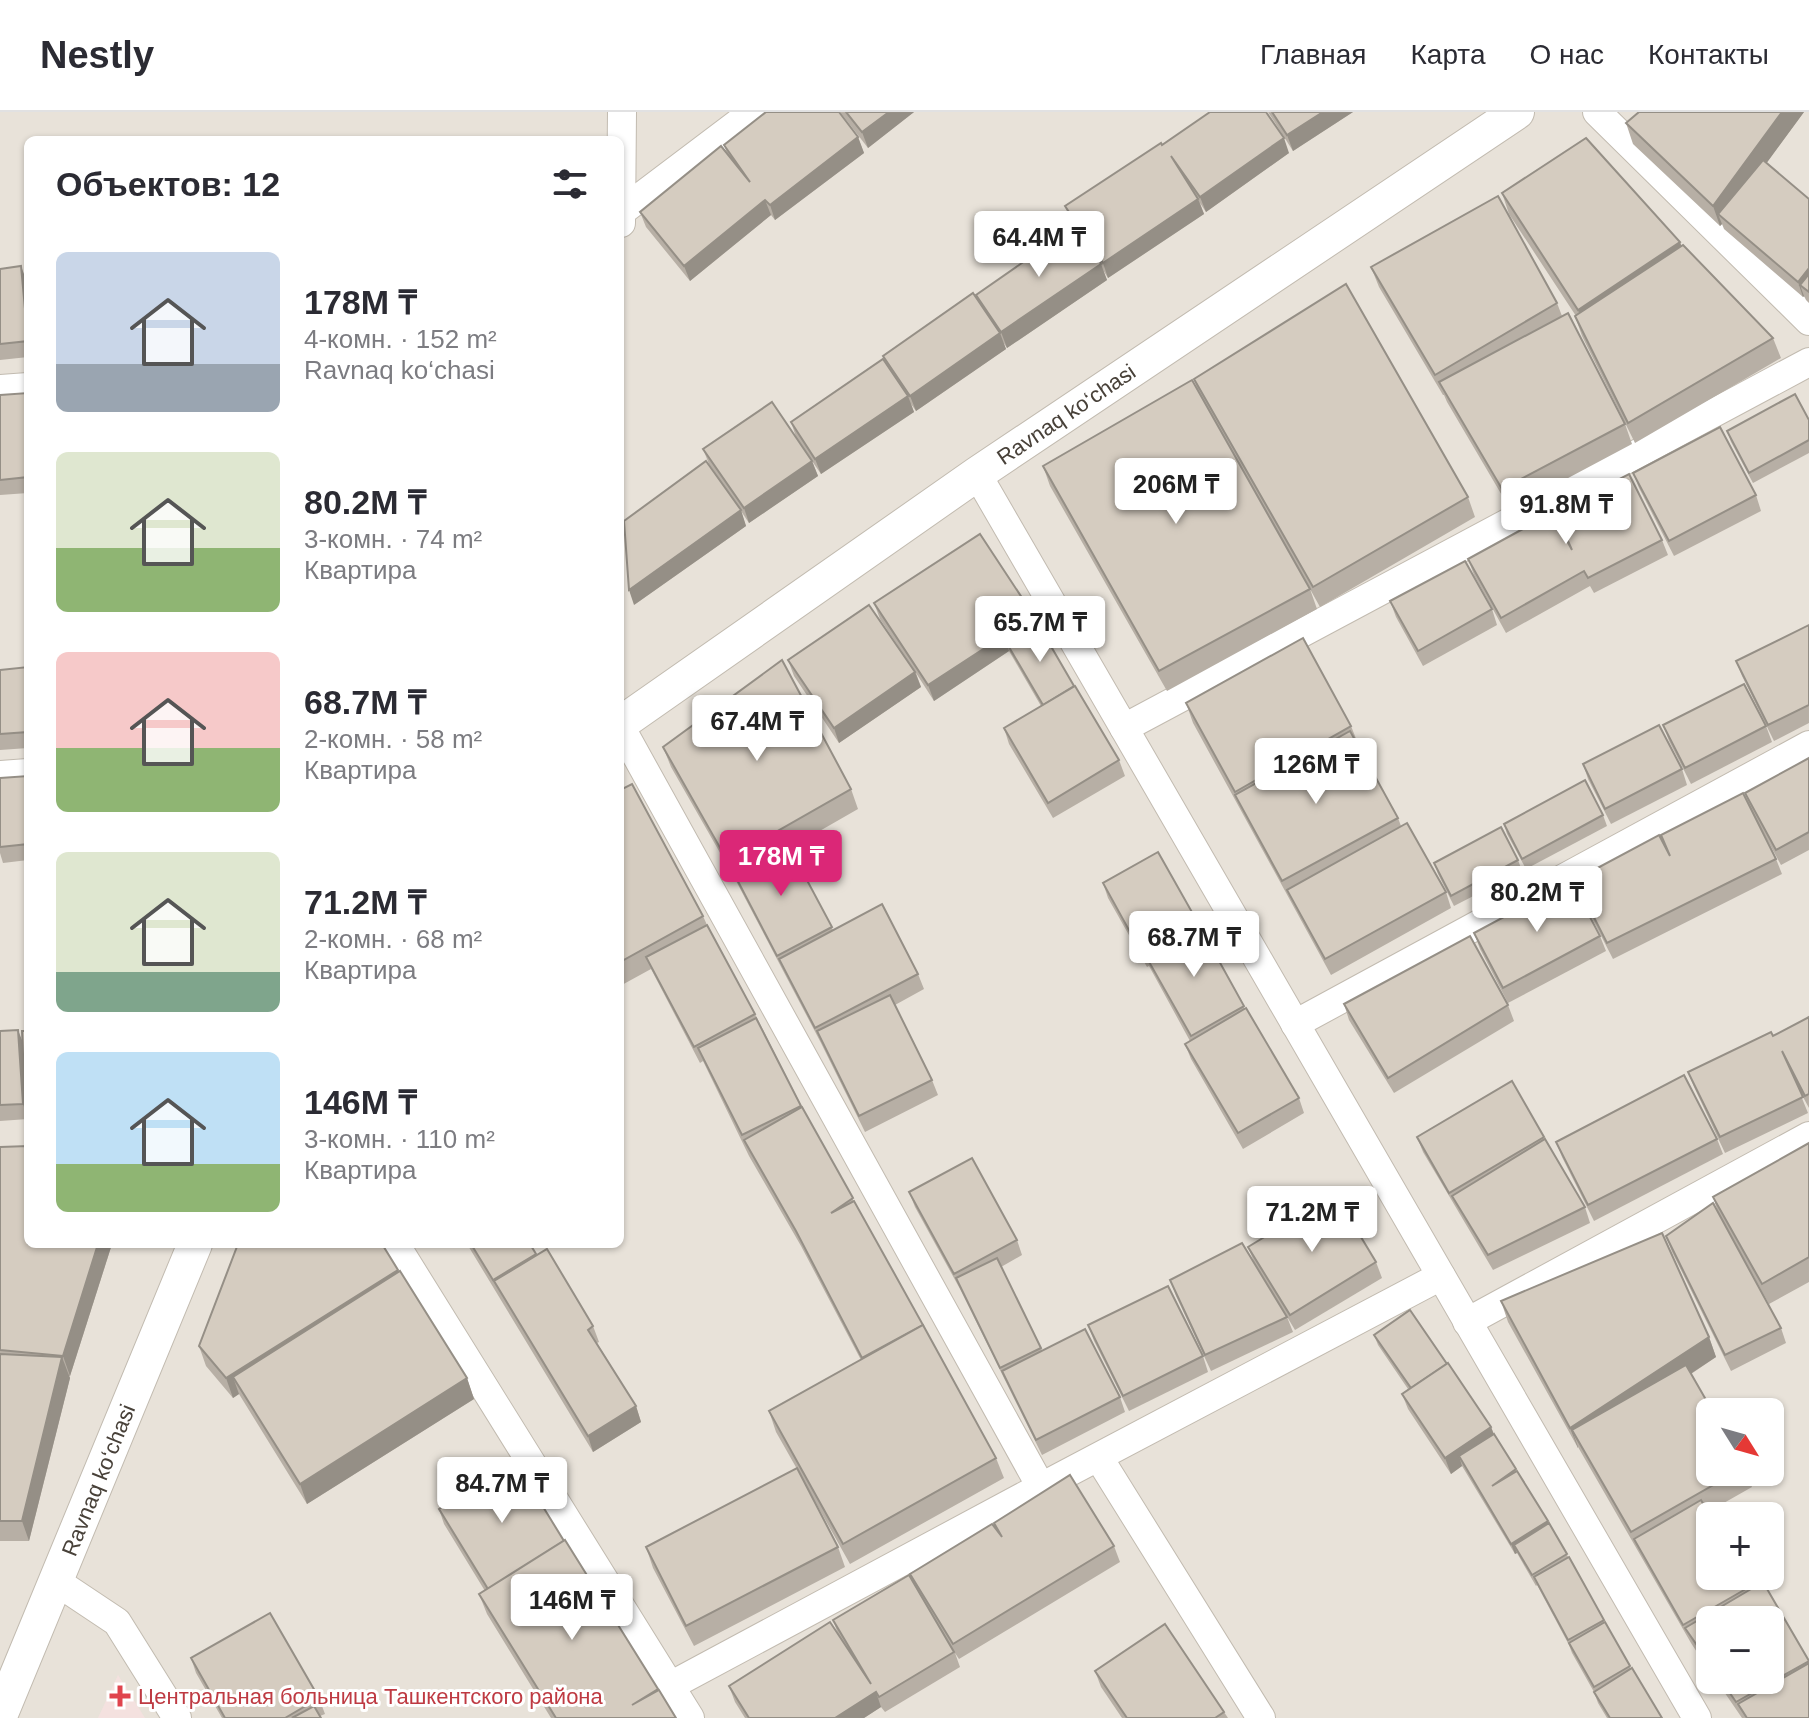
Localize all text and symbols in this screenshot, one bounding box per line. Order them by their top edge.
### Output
text: Nestly [40,34,154,76]
text: Главная [1260,39,1367,70]
text: Карта [1411,39,1485,70]
text: О нас [1529,39,1604,70]
text: Контакты [1648,39,1769,70]
icon: filters [548,162,592,206]
text: Объектов: 12 [56,165,280,203]
pin: 64.4M ₸ [965,211,1113,279]
text: 64.4M ₸ [992,222,1086,252]
text: 178M ₸ [304,283,417,321]
icon: home [120,284,216,380]
text: 4-комн. · 152 m² [304,324,497,354]
text: Ravnaq ko‘chasi [304,355,495,385]
street label: Ravnaq ko‘chasi [992,359,1140,470]
pin: 206M ₸ [1111,458,1241,526]
text: 206M ₸ [1133,469,1219,499]
pin: 91.8M ₸ [1492,478,1640,546]
text: 80.2M ₸ [304,483,427,521]
icon: home [120,484,216,580]
text: 91.8M ₸ [1519,489,1613,519]
text: 3-комн. · 74 m² [304,524,482,554]
text: Квартира [304,555,416,585]
pin: 65.7M ₸ [966,596,1114,664]
text: 65.7M ₸ [993,607,1087,637]
text: 68.7M ₸ [304,683,427,721]
icon: home [120,684,216,780]
pin: 67.4M ₸ [683,695,831,763]
text: 67.4M ₸ [710,706,804,736]
text: 2-комн. · 58 m² [304,724,482,754]
pin: 126M ₸ [1251,738,1381,806]
text: 126M ₸ [1273,749,1359,779]
text: Квартира [304,755,416,785]
pin: 178M ₸ [716,830,846,898]
text: 178M ₸ [738,841,824,871]
pin: 80.2M ₸ [1463,866,1611,934]
text: 80.2M ₸ [1490,877,1584,907]
text: 71.2M ₸ [304,883,427,921]
icon: home [120,884,216,980]
pin: 68.7M ₸ [1120,911,1268,979]
text: 68.7M ₸ [1147,922,1241,952]
text: 2-комн. · 68 m² [304,924,482,954]
text: Квартира [304,955,416,985]
text: 146M ₸ [304,1083,417,1121]
icon: home [120,1084,216,1180]
text: 3-комн. · 110 m² [304,1124,495,1154]
text: Квартира [304,1155,416,1185]
pin: 71.2M ₸ [1238,1186,1386,1254]
text: 71.2M ₸ [1265,1197,1359,1227]
north arrow [1696,1398,1784,1486]
map controls [1696,1398,1784,1694]
street label: Ravnaq ko‘chasi [57,1401,140,1560]
pin: 84.7M ₸ [428,1457,576,1525]
text: 84.7M ₸ [455,1468,549,1498]
button: + [1696,1502,1784,1590]
pin: 146M ₸ [507,1574,637,1642]
text: 146M ₸ [529,1585,615,1615]
button: − [1696,1606,1784,1694]
place label: Центральная больница Ташкентского района [138,1684,604,1709]
marker: Центральная больница Ташкентского района [109,1685,131,1707]

